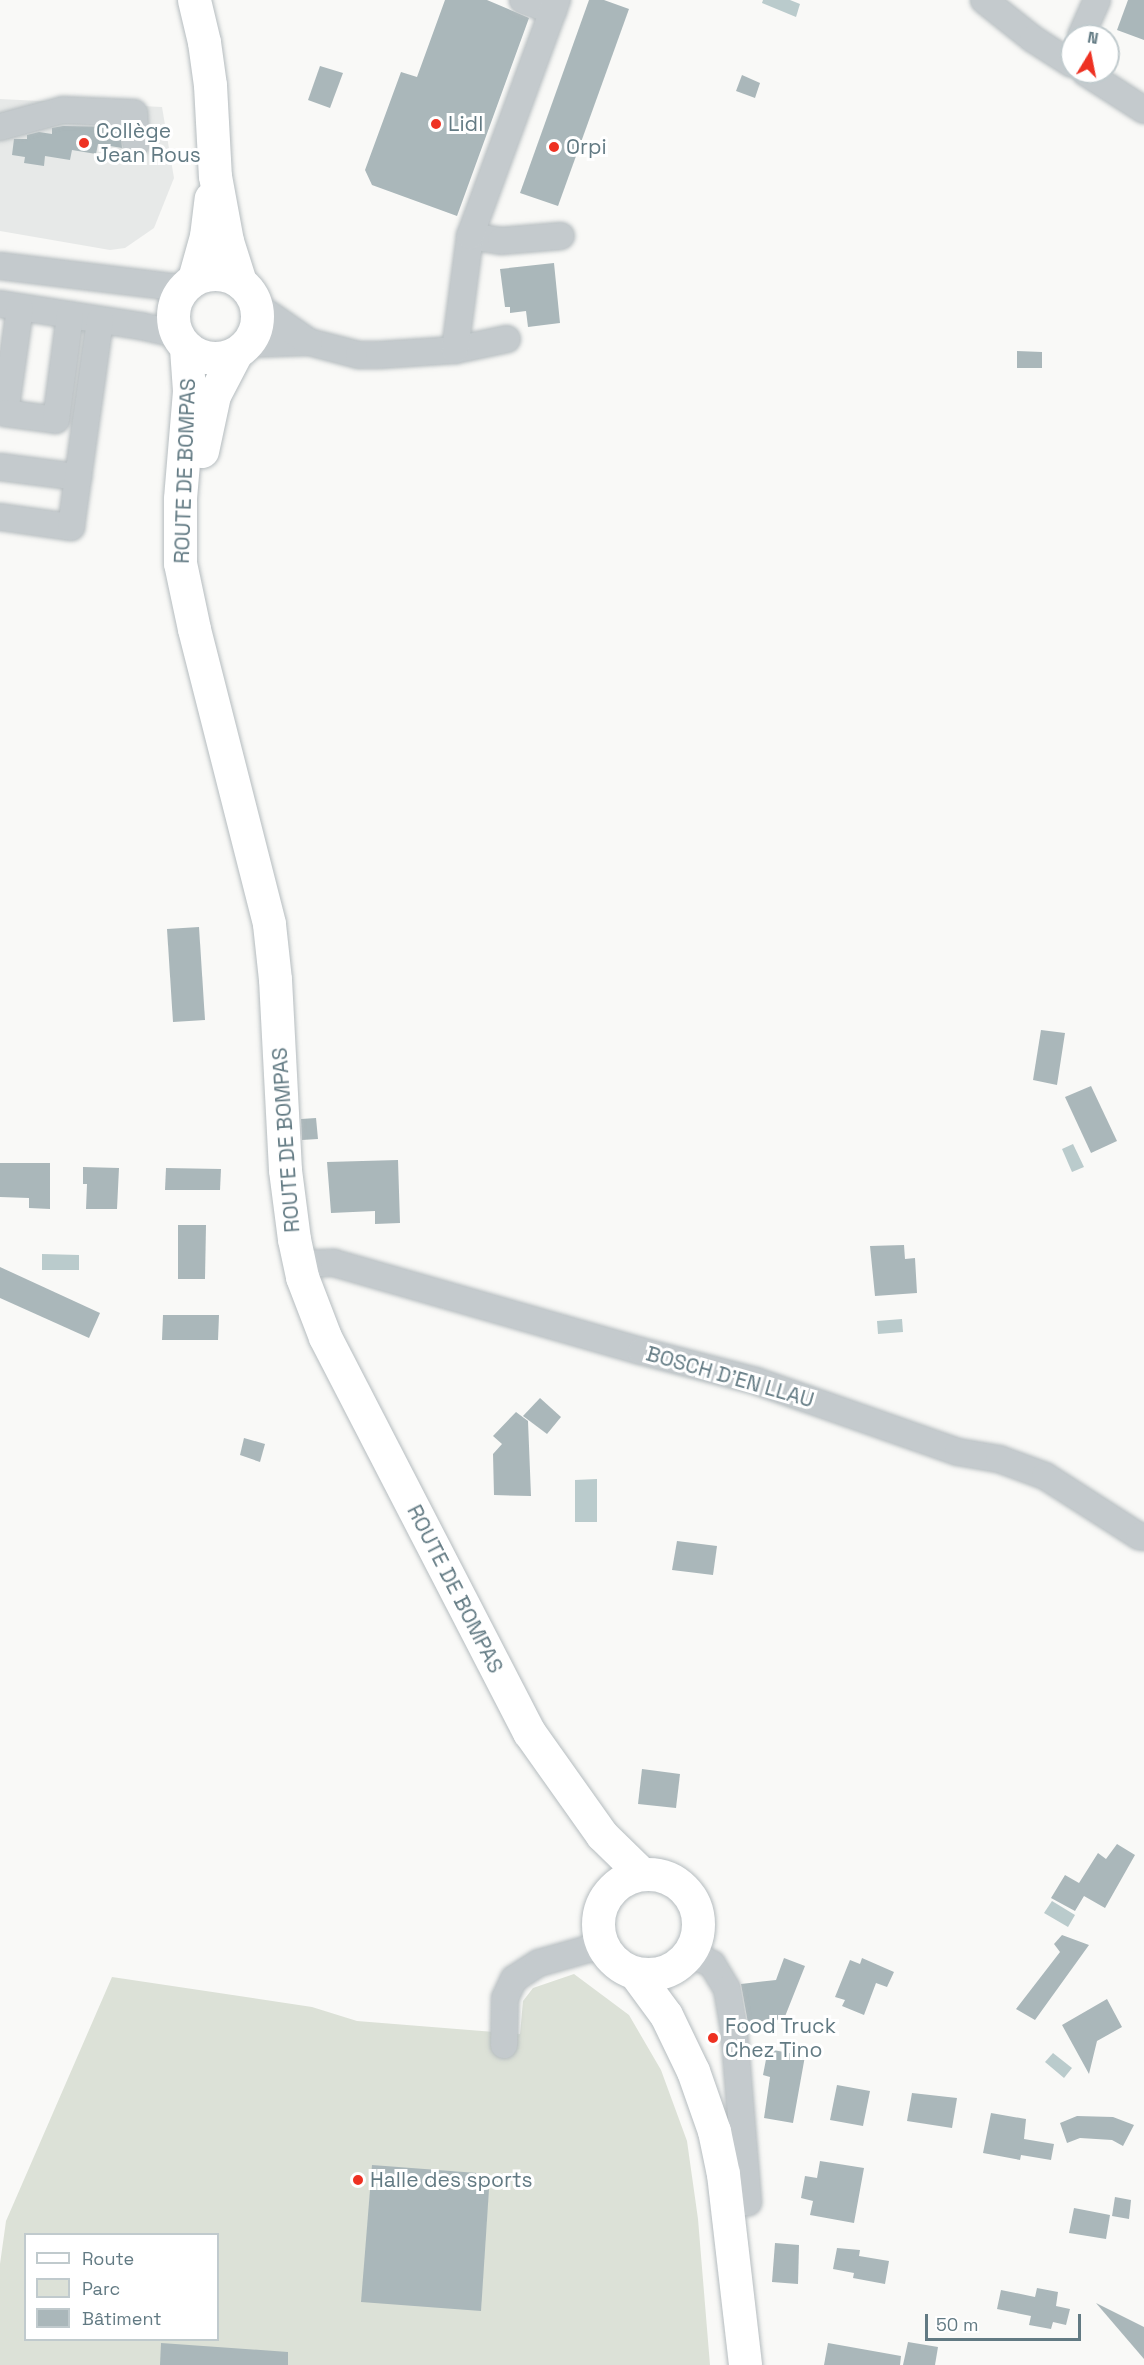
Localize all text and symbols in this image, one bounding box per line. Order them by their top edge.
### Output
north arrow [1060,24,1120,84]
text: N [1086,26,1100,49]
place label: Lidl [448,111,483,137]
marker: Lidl [429,117,443,131]
place label: Collège Jean Rous [96,118,201,168]
place label: Orpi [566,134,607,160]
marker: Collège Jean Rous [77,136,91,150]
marker: Orpi [547,140,561,154]
street label: ROUTE DE BOMPAS [169,378,201,564]
street label: ROUTE DE BOMPAS [267,1047,305,1233]
street label: BOSCH D'EN LLAU [643,1341,817,1413]
street label: ROUTE DE BOMPAS [402,1501,508,1677]
place label: Food Truck Chez Tino [725,2013,836,2063]
marker: Food Truck Chez Tino [706,2031,720,2045]
place label: Halle des sports [370,2167,533,2193]
marker: Halle des sports [351,2173,365,2187]
legend [24,2233,219,2341]
text: Route [82,2247,134,2270]
text: Parc [82,2277,120,2300]
scale bar [928,2302,1084,2340]
text: Bâtiment [82,2307,162,2330]
text: 50 m [936,2313,978,2336]

